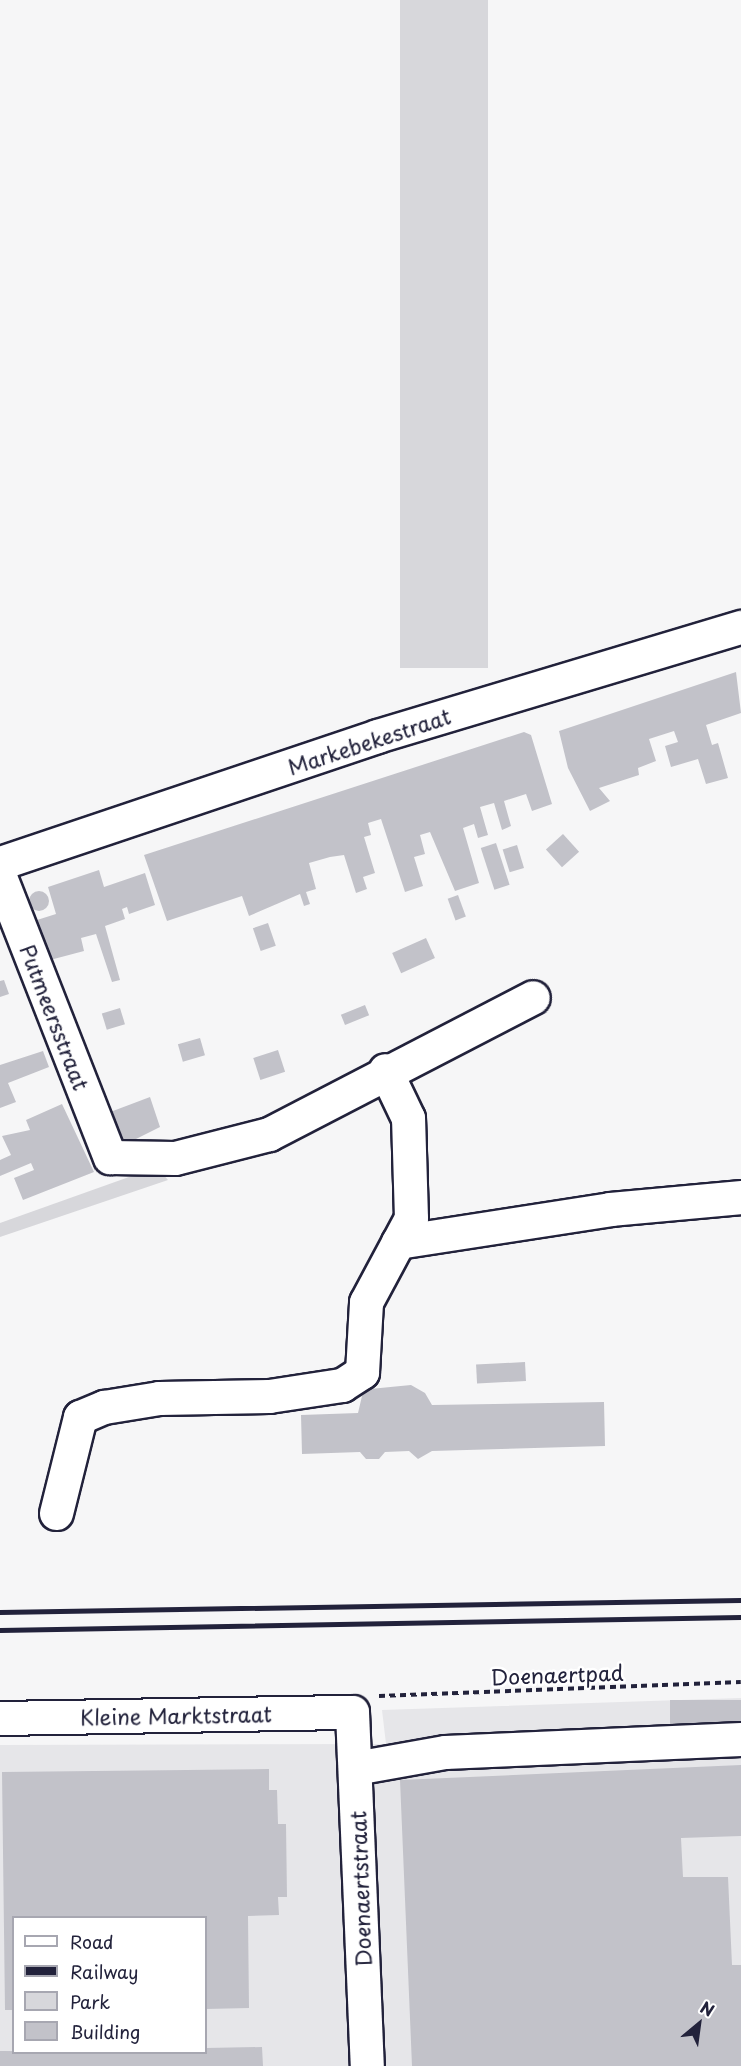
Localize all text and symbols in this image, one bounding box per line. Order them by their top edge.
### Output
street label: Markebekestraat [284,703,454,779]
street label: Putmeersstraat [16,941,94,1093]
street label: Doenaertpad [490,1659,624,1689]
street label: Kleine Marktstraat [79,1701,273,1729]
street label: Doenaertstraat [345,1810,375,1968]
legend [12,1916,207,2054]
text: Road [70,1928,114,1955]
text: Railway [70,1958,138,1985]
text: Park [70,1988,110,2015]
north arrow [669,1994,729,2054]
text: N [696,1995,719,2022]
text: Building [70,2018,140,2045]

